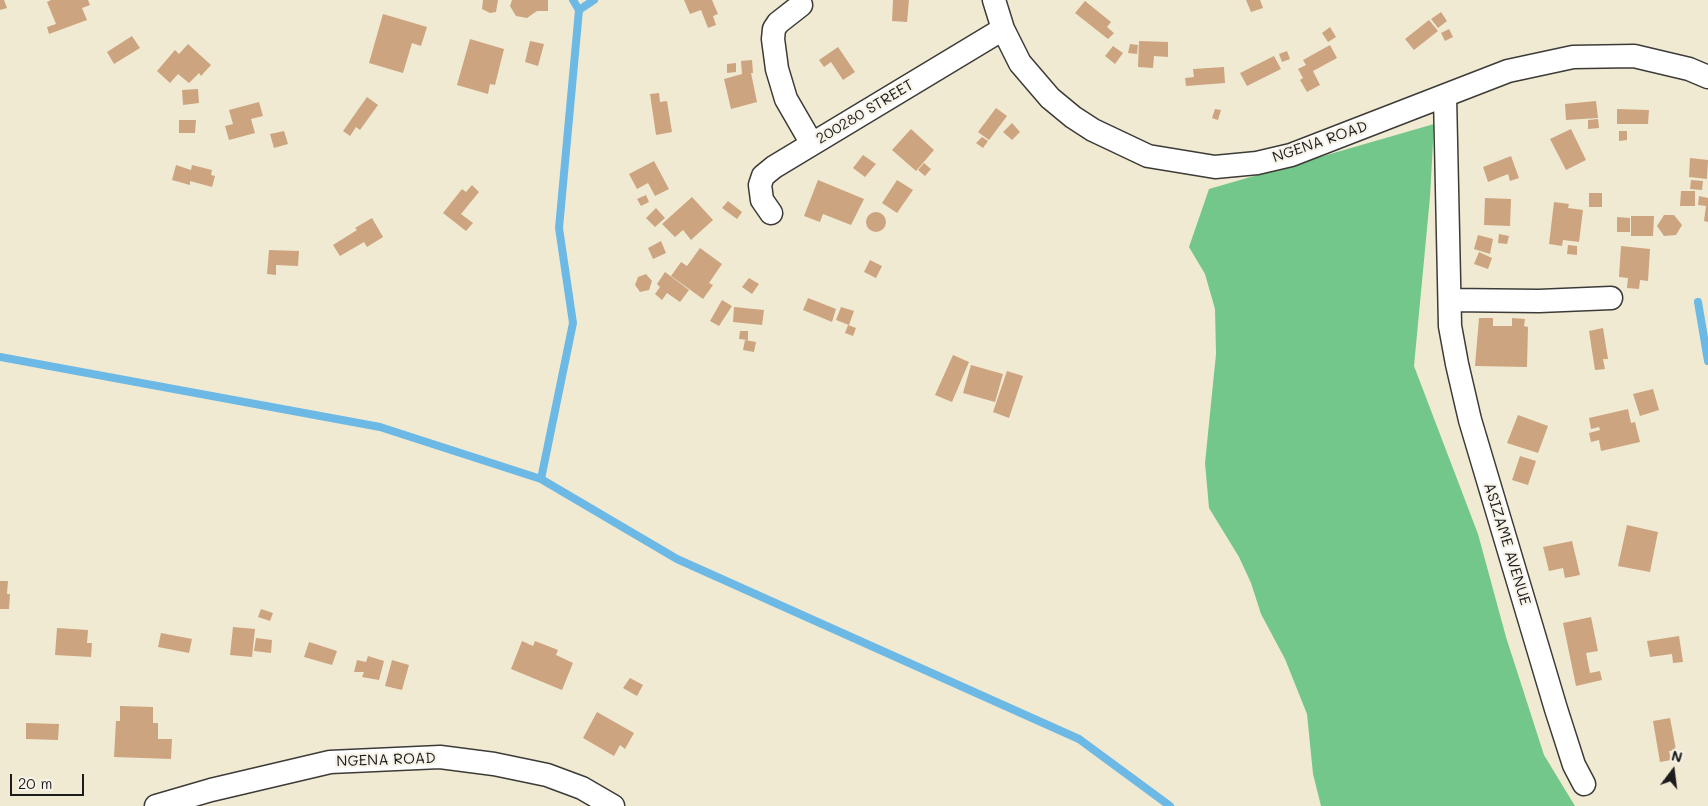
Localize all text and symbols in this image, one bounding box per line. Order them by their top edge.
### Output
street label: 200280 STREET [813,76,917,148]
street label: NGENA ROAD [1270,117,1370,167]
street label: ASIZAME AVENUE [1480,481,1534,607]
text: N [1669,745,1685,767]
north arrow [1648,746,1698,796]
street label: NGENA ROAD [336,749,436,771]
scale bar [12,764,86,796]
text: 20 m [18,773,52,793]

